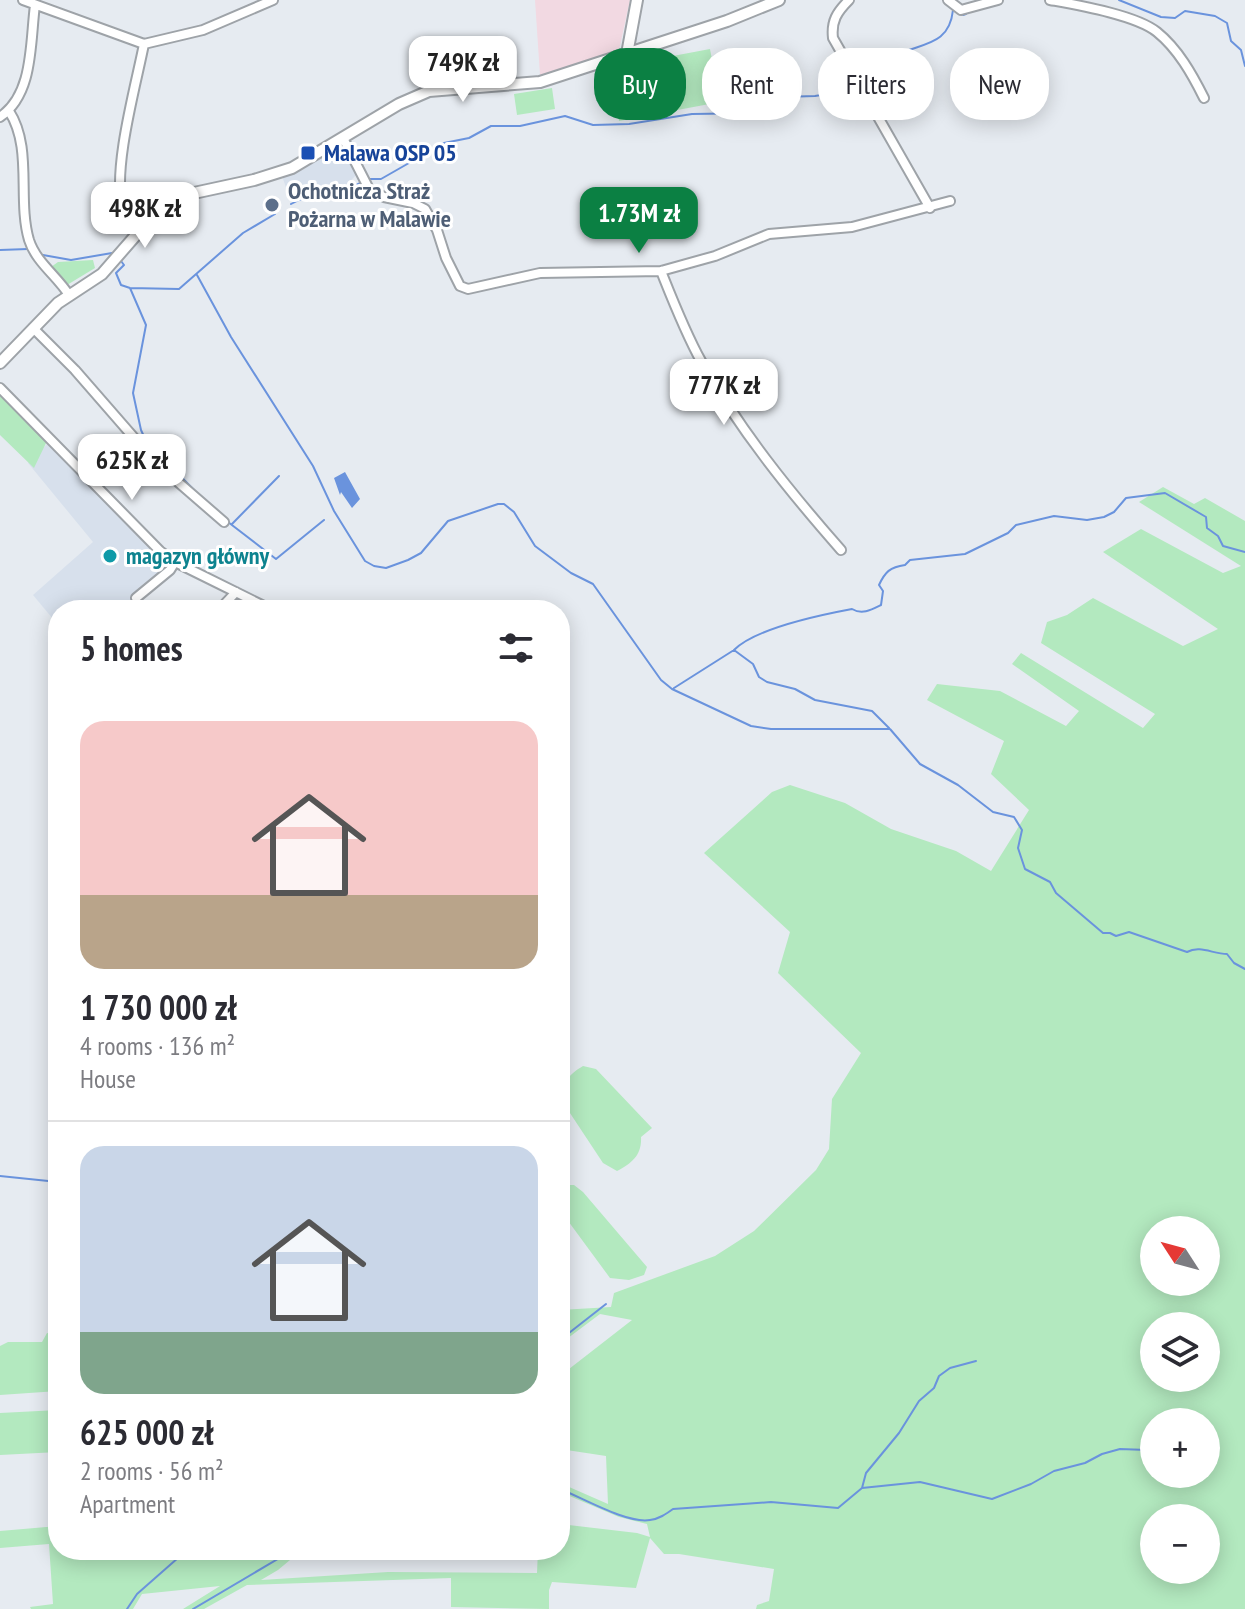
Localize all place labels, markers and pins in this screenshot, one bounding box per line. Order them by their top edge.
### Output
pin: 749K zł [389,36,537,104]
place label: Malawa OSP 05 [324,137,457,168]
marker: Malawa OSP 05 [299,144,317,162]
place label: Ochotnicza Straż Pożarna w Malawie [288,175,451,234]
pin: 498K zł [71,182,219,250]
pin: 1.73M zł [556,187,722,255]
marker: Ochotnicza Straż Pożarna w Malawie [263,196,281,214]
pin: 777K zł [650,359,798,427]
pin: 625K zł [58,434,206,502]
place label: magazyn główny [126,540,269,571]
marker: magazyn główny [101,547,119,565]

